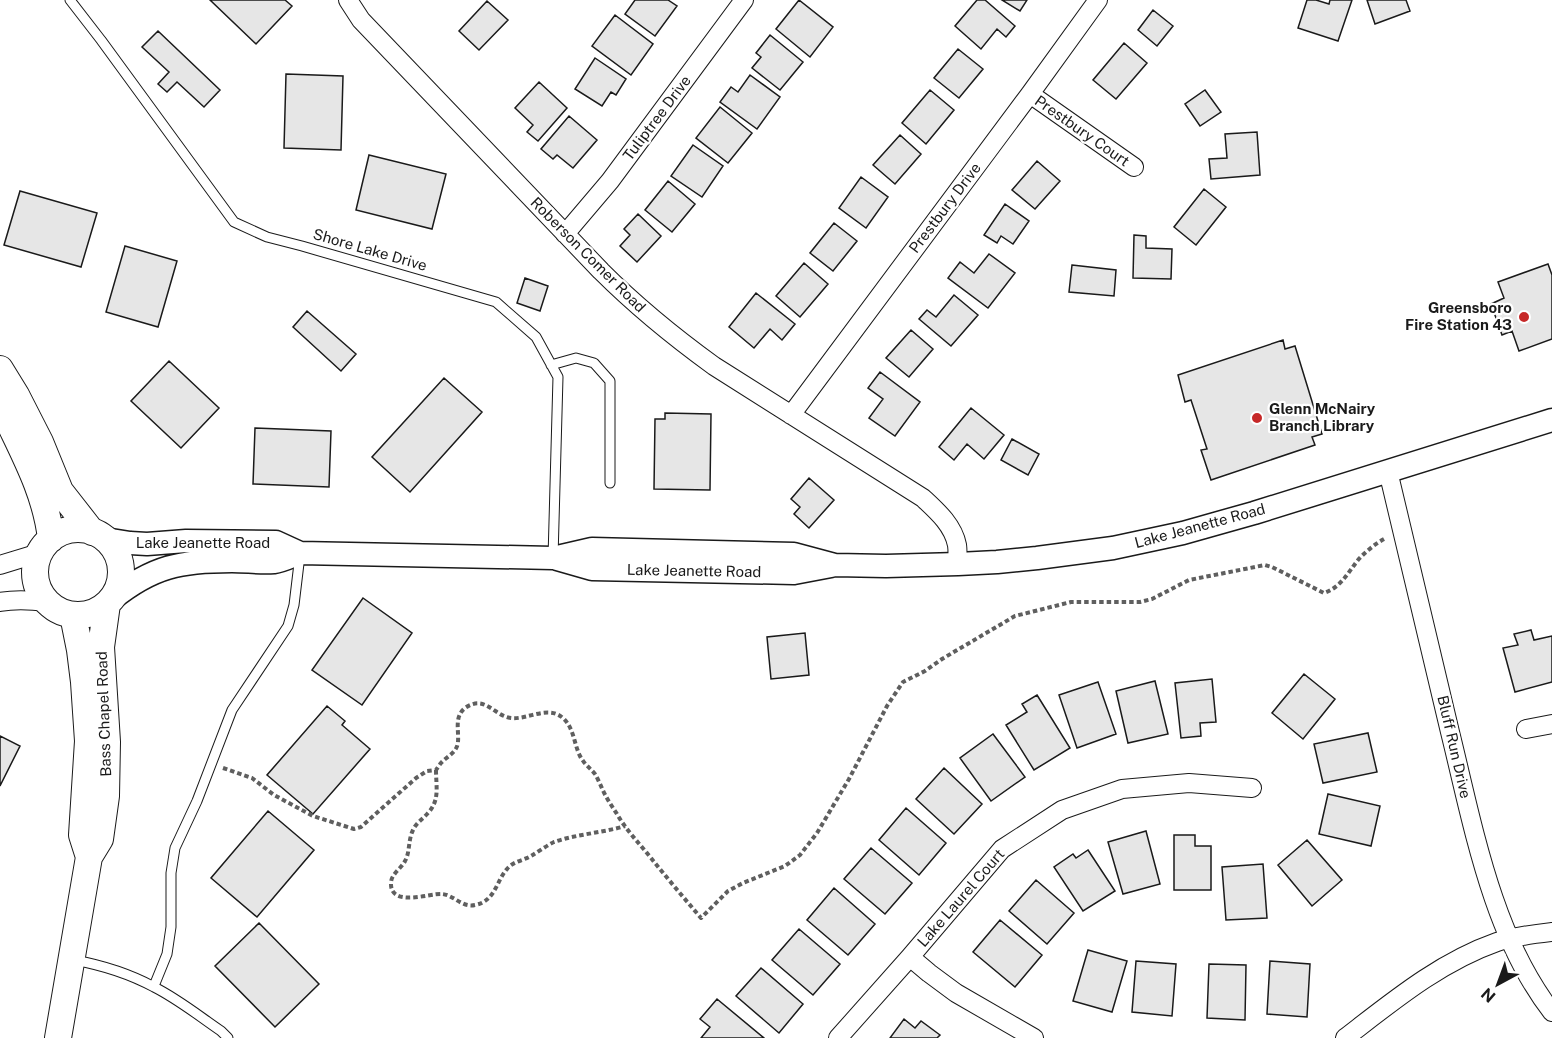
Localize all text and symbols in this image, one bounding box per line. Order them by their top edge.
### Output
street label: Tuliptree Drive [619,72,694,163]
street label: Prestbury Court [1032,92,1133,170]
street label: Prestbury Drive [905,159,984,256]
street label: Roberson Comer Road [527,194,649,316]
street label: Shore Lake Drive [311,225,429,274]
place label: Greensboro Fire Station 43 [1405,299,1512,333]
marker: Greensboro Fire Station 43 [1517,310,1531,324]
place label: Glenn McNairy Branch Library [1269,400,1376,434]
marker: Glenn McNairy Branch Library [1250,411,1264,425]
street label: Lake Jeanette Road [1133,500,1267,551]
street label: Lake Jeanette Road [136,534,270,551]
street label: Lake Jeanette Road [627,561,761,580]
street label: Bass Chapel Road [93,651,114,777]
street label: Bluff Run Drive [1434,694,1475,800]
street label: Lake Laurel Court [914,845,1008,950]
north arrow [1468,954,1528,1014]
text: N [1478,984,1499,1006]

